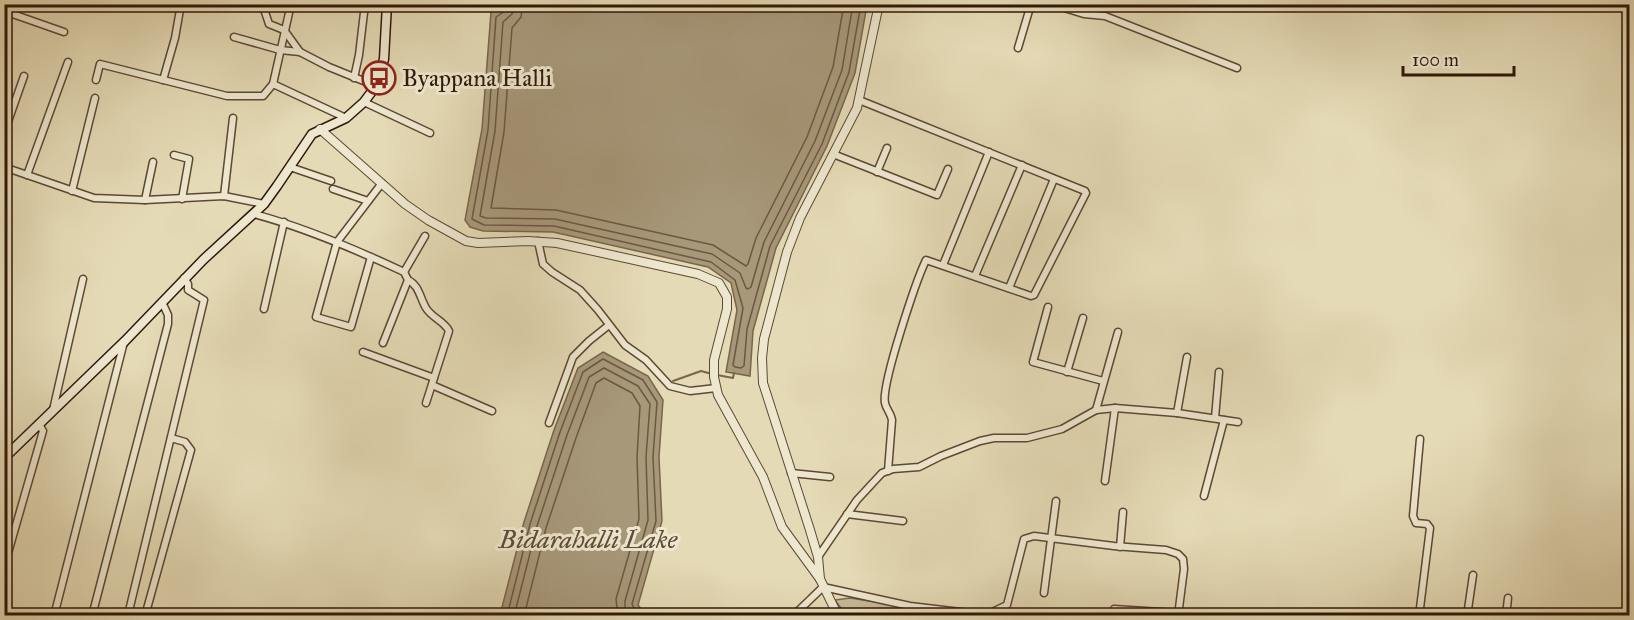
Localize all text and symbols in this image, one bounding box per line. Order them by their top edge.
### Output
scale bar [1403,39,1514,77]
text: 100 m [1412,49,1459,71]
bus stop icon: Byappana Halli [361,60,397,96]
place label: Byappana Halli [402,63,552,93]
water label: Bidarahalli Lake [498,523,679,555]

